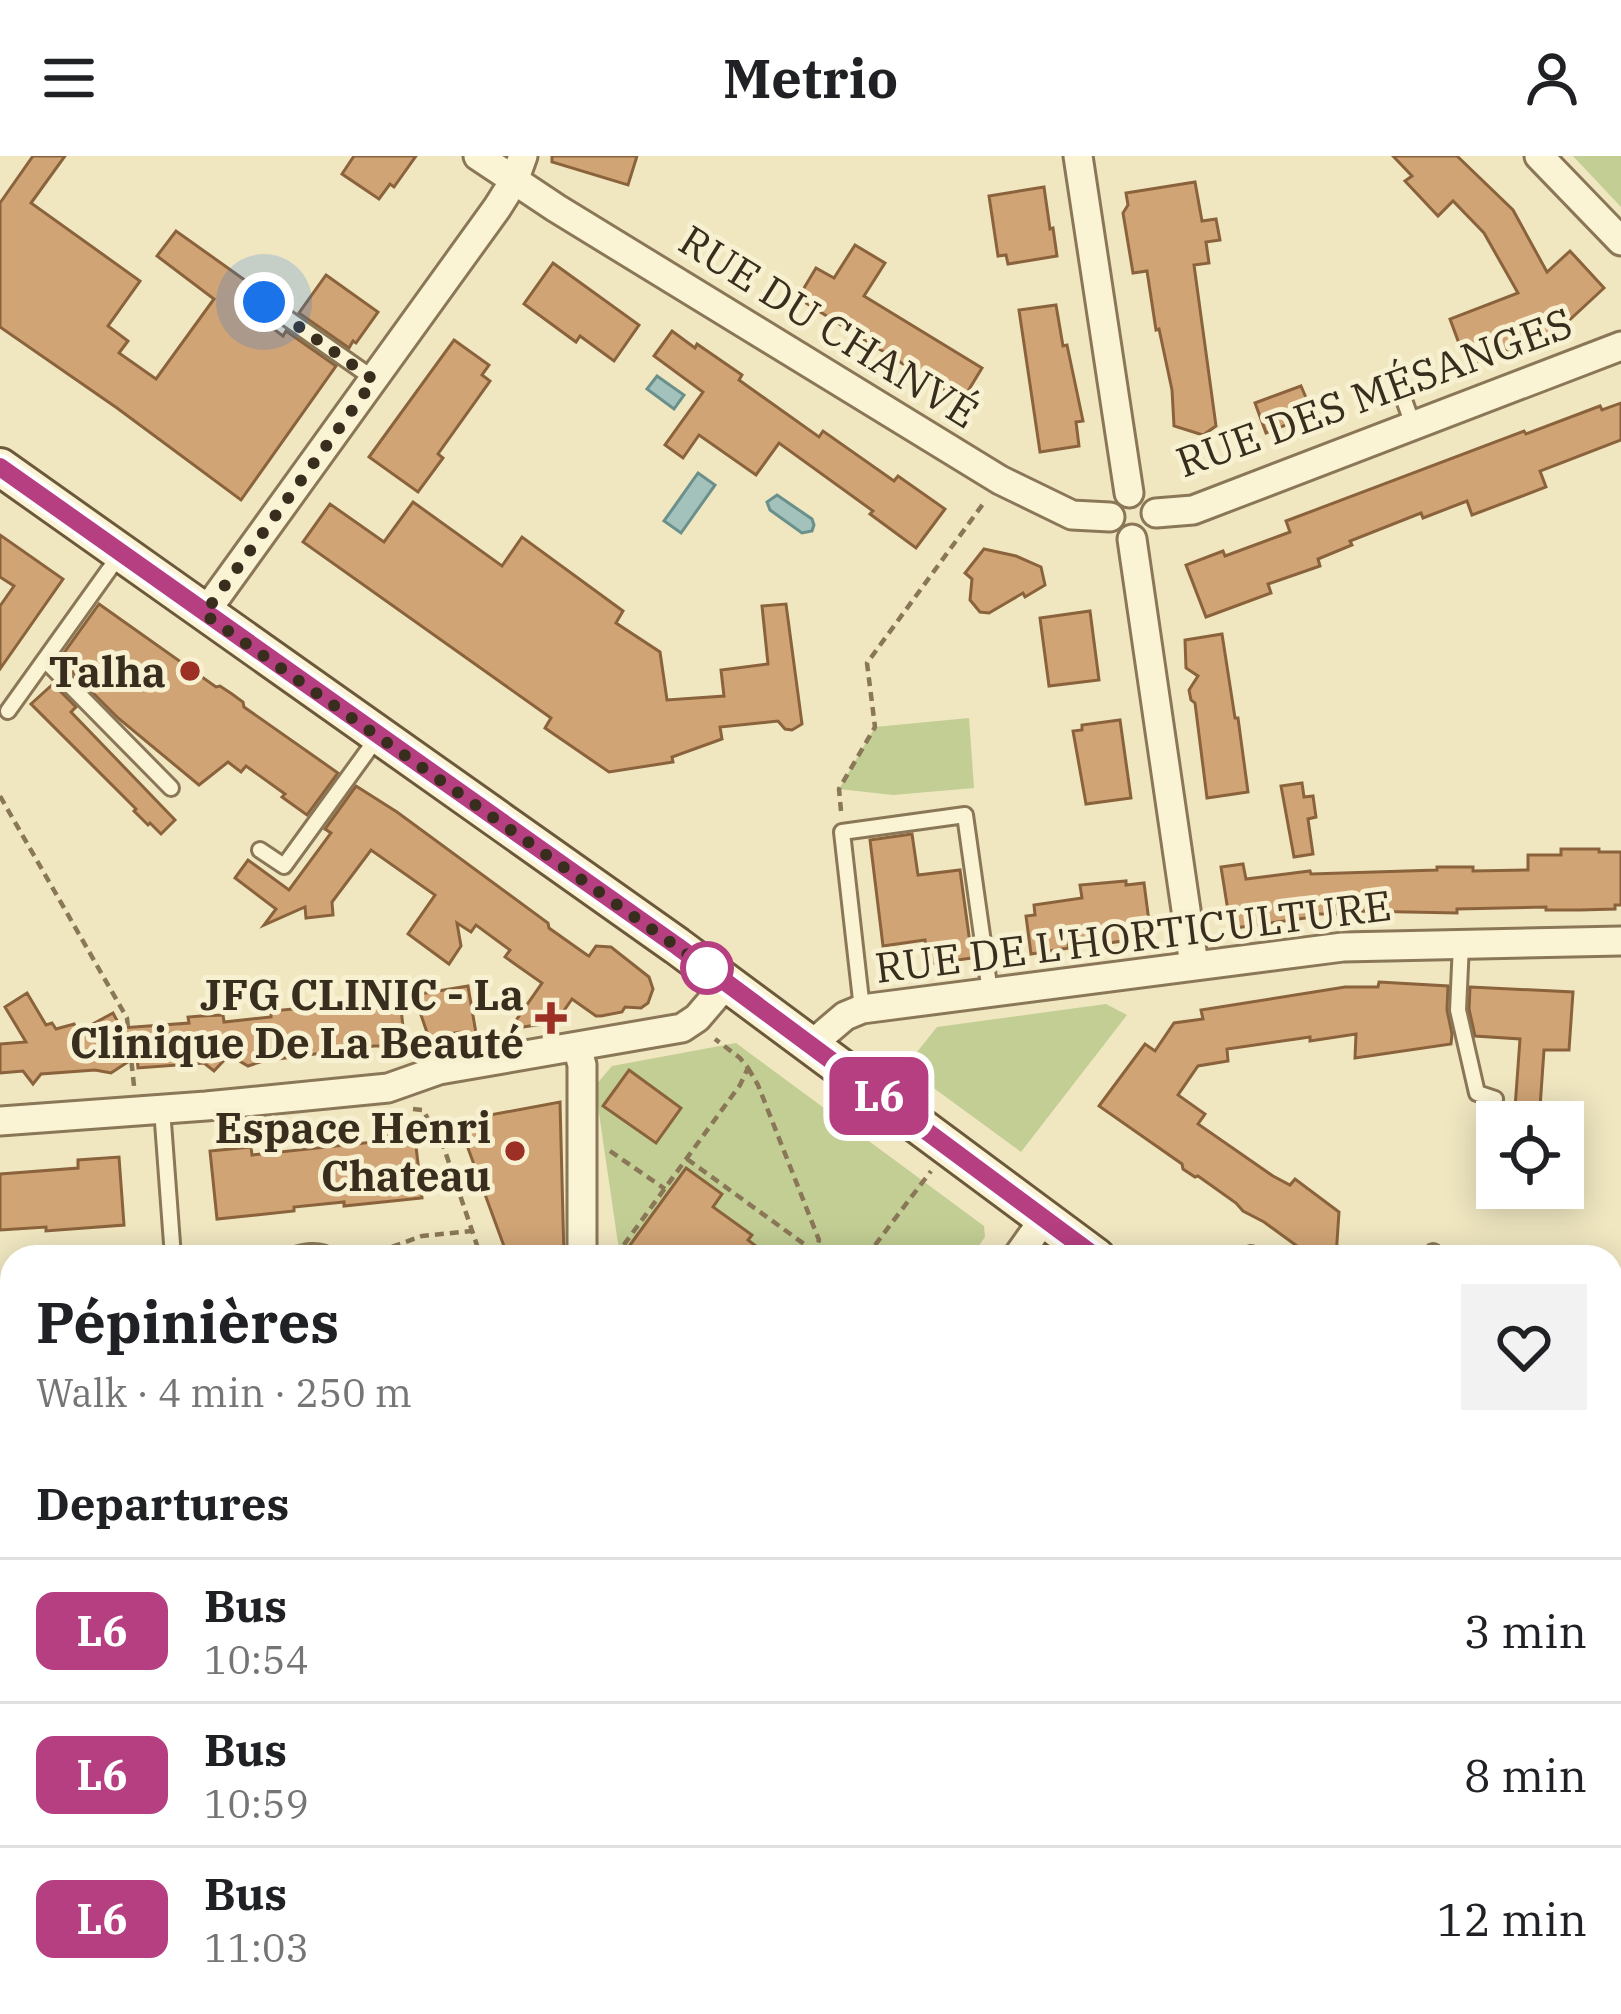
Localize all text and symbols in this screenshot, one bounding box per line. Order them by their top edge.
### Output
text: Metrio [723,43,898,113]
icon: menu [36,45,102,111]
icon: person [1519,45,1585,111]
street label: RUE DU CHANVÉ [669,212,989,440]
your location [234,272,294,332]
street label: RUE DES MÉSANGES [1168,295,1580,489]
place label: Talha [49,644,166,699]
marker: Talha [177,658,203,684]
street label: RUE DE L'HORTICULTURE [872,877,1394,995]
unlabelled marker [682,943,732,993]
place label: JFG CLINIC - La Clinique De La Beauté [70,967,524,1070]
marker: JFG CLINIC - La Clinique De La Beauté [535,1002,567,1034]
line badge: L6 [825,1057,933,1135]
text: L6 [853,1068,905,1123]
place label: Espace Henri Chateau [215,1100,491,1203]
map controls [1476,1101,1584,1209]
button: locate [1476,1101,1584,1209]
marker: Espace Henri Chateau [502,1138,528,1164]
button: heart [1461,1284,1587,1410]
text: Pépinières [36,1285,339,1359]
text: Walk · 4 min · 250 m [36,1367,412,1418]
text: Departures [36,1474,289,1532]
text: Bus [204,1576,287,1634]
text: 3 min [1464,1602,1587,1660]
text: L6 [76,1603,128,1658]
text: 10:54 [204,1634,309,1685]
text: Bus [204,1720,287,1778]
text: 8 min [1464,1746,1587,1804]
text: L6 [76,1747,128,1802]
text: 10:59 [204,1778,309,1829]
text: Bus [204,1864,287,1922]
text: 12 min [1437,1890,1587,1948]
text: L6 [76,1891,128,1946]
text: 11:03 [204,1922,309,1973]

